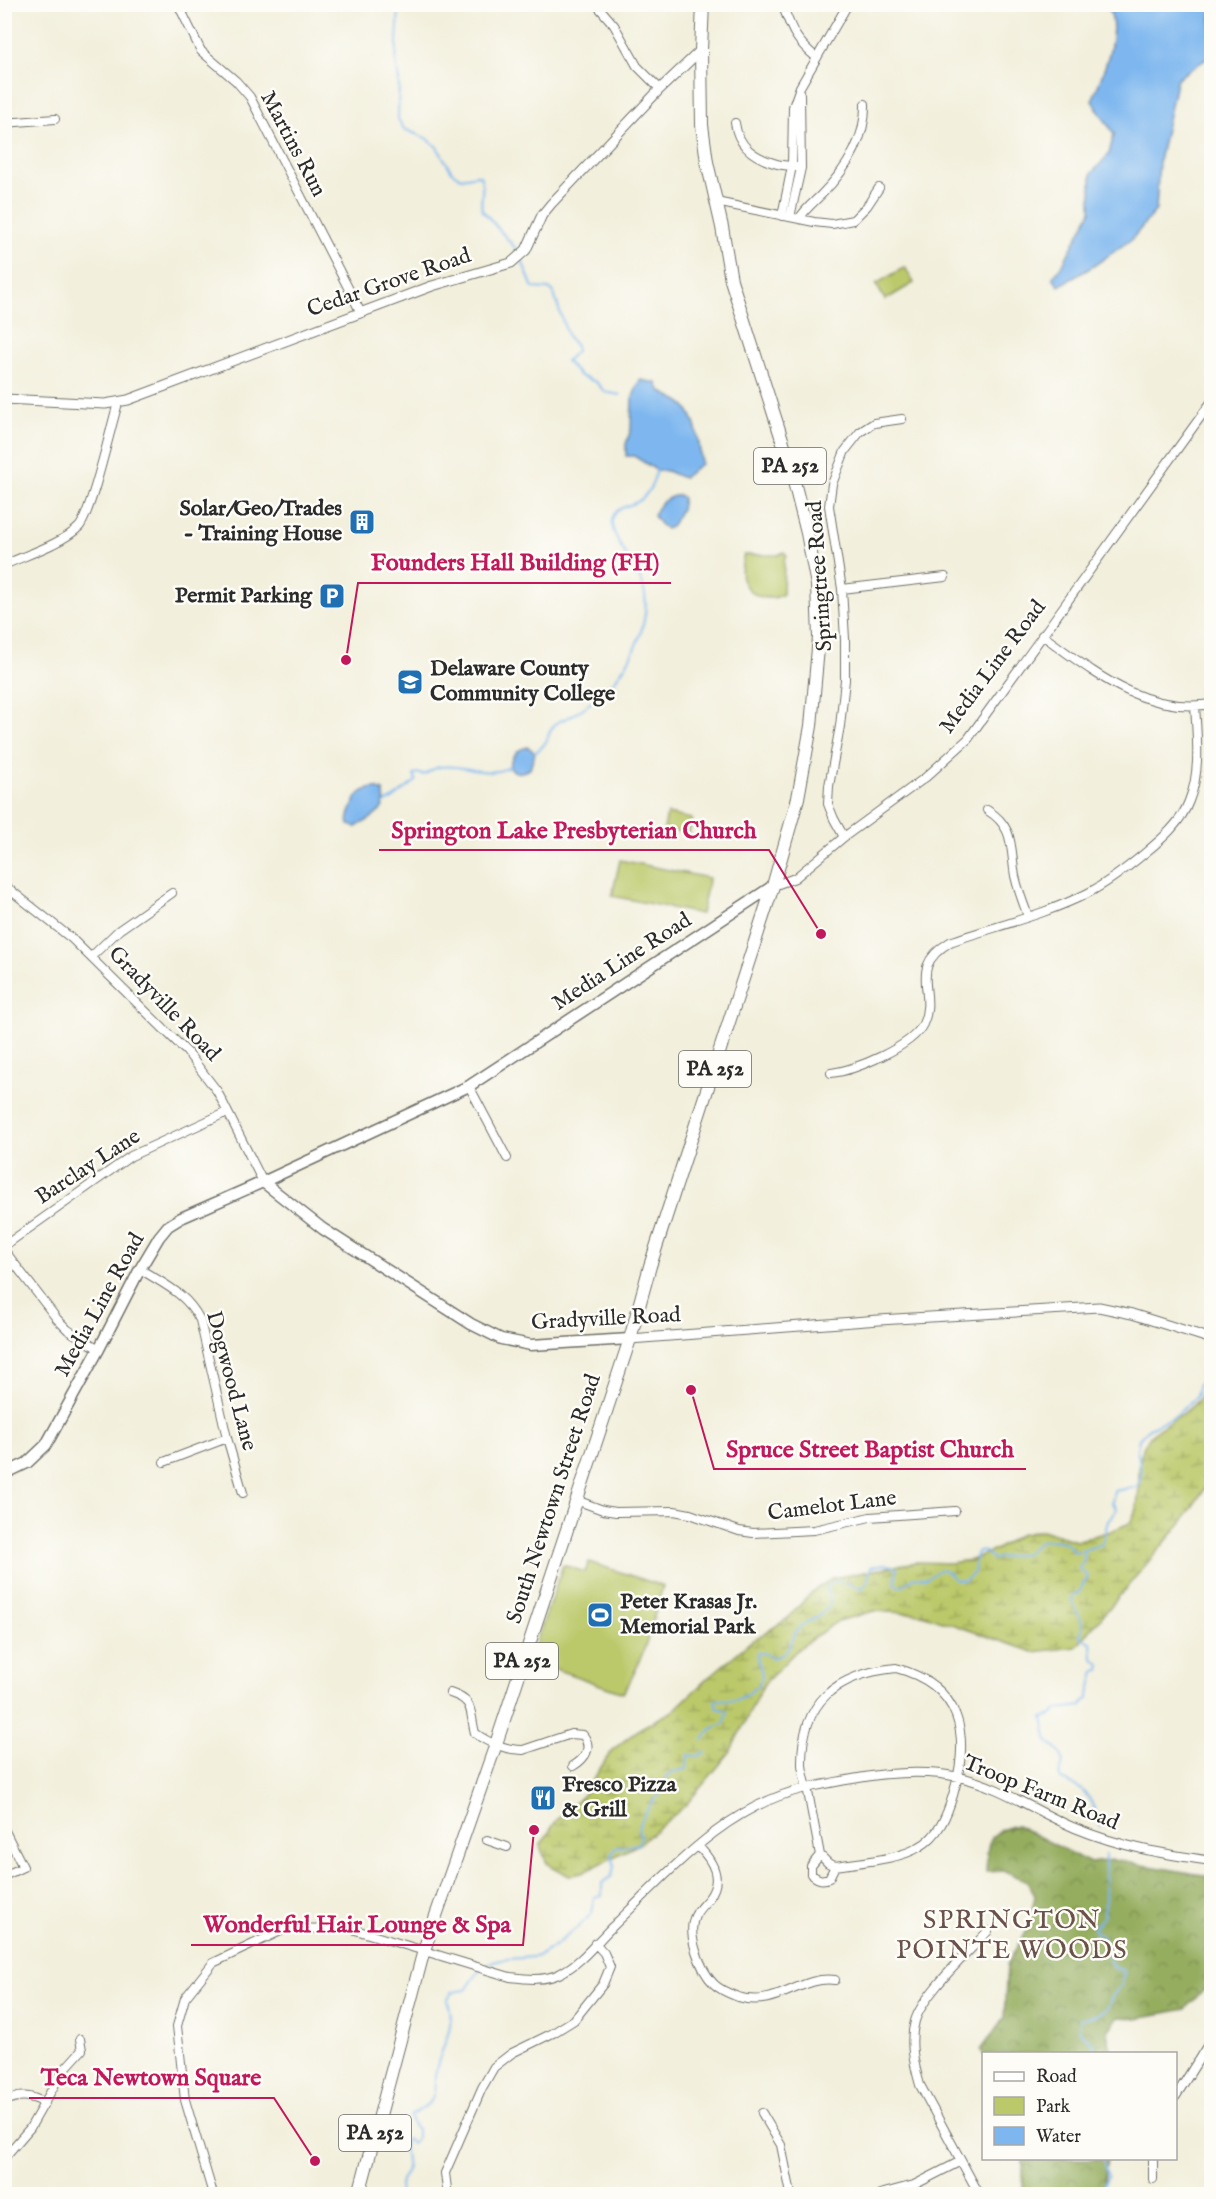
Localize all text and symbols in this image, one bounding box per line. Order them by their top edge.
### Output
street label: Martins Run [253,86,333,202]
street label: Cedar Grove Road [303,242,475,324]
road number: PA 252 [754,448,826,484]
place label: Solar/Geo/Trades - Training House [179,495,342,548]
street label: Springtree Road [801,499,839,652]
building icon: Solar/Geo/Trades - Training House [347,507,377,537]
callout: Founders Hall Building (FH) [358,541,671,583]
text: Founders Hall Building (FH) [371,548,659,579]
parking icon: Permit Parking [317,581,347,611]
place label: Permit Parking [175,582,313,610]
street label: Media Line Road [934,594,1053,739]
place label: Delaware County Community College [430,655,615,708]
school or university icon: Delaware County Community College [395,667,425,697]
callout: Springton Lake Presbyterian Church [379,808,769,850]
text: Springton Lake Presbyterian Church [391,816,757,847]
street label: Media Line Road [547,906,697,1017]
street label: Gradyville Road [102,940,226,1068]
road number: PA 252 [679,1051,751,1087]
street label: Barclay Lane [30,1123,146,1211]
street label: Media Line Road [49,1228,151,1382]
street label: Gradyville Road [530,1301,682,1337]
street label: Dogwood Lane [199,1308,263,1454]
street label: South Newtown Street Road [500,1370,608,1627]
callout: Spruce Street Baptist Church [714,1427,1026,1469]
text: Spruce Street Baptist Church [726,1435,1014,1466]
street label: Camelot Lane [766,1484,898,1528]
place label: Peter Krasas Jr. Memorial Park [620,1588,758,1641]
sports icon: Peter Krasas Jr. Memorial Park [585,1600,615,1630]
road number: PA 252 [486,1643,558,1679]
street label: Troop Farm Road [959,1749,1123,1837]
place label: Fresco Pizza & Grill [562,1771,677,1824]
restaurant icon: Fresco Pizza & Grill [528,1783,558,1813]
callout: Wonderful Hair Lounge & Spa [191,1903,523,1945]
district label: SPRINGTON POINTE WOODS [896,1904,1128,1967]
text: Wonderful Hair Lounge & Spa [202,1910,512,1941]
legend [982,2052,1177,2160]
callout: Teca Newtown Square [29,2056,274,2098]
text: Teca Newtown Square [40,2063,261,2094]
text: Road [1036,2066,1077,2089]
text: Park [1036,2096,1071,2119]
road number: PA 252 [339,2115,411,2151]
text: Water [1036,2126,1081,2149]

